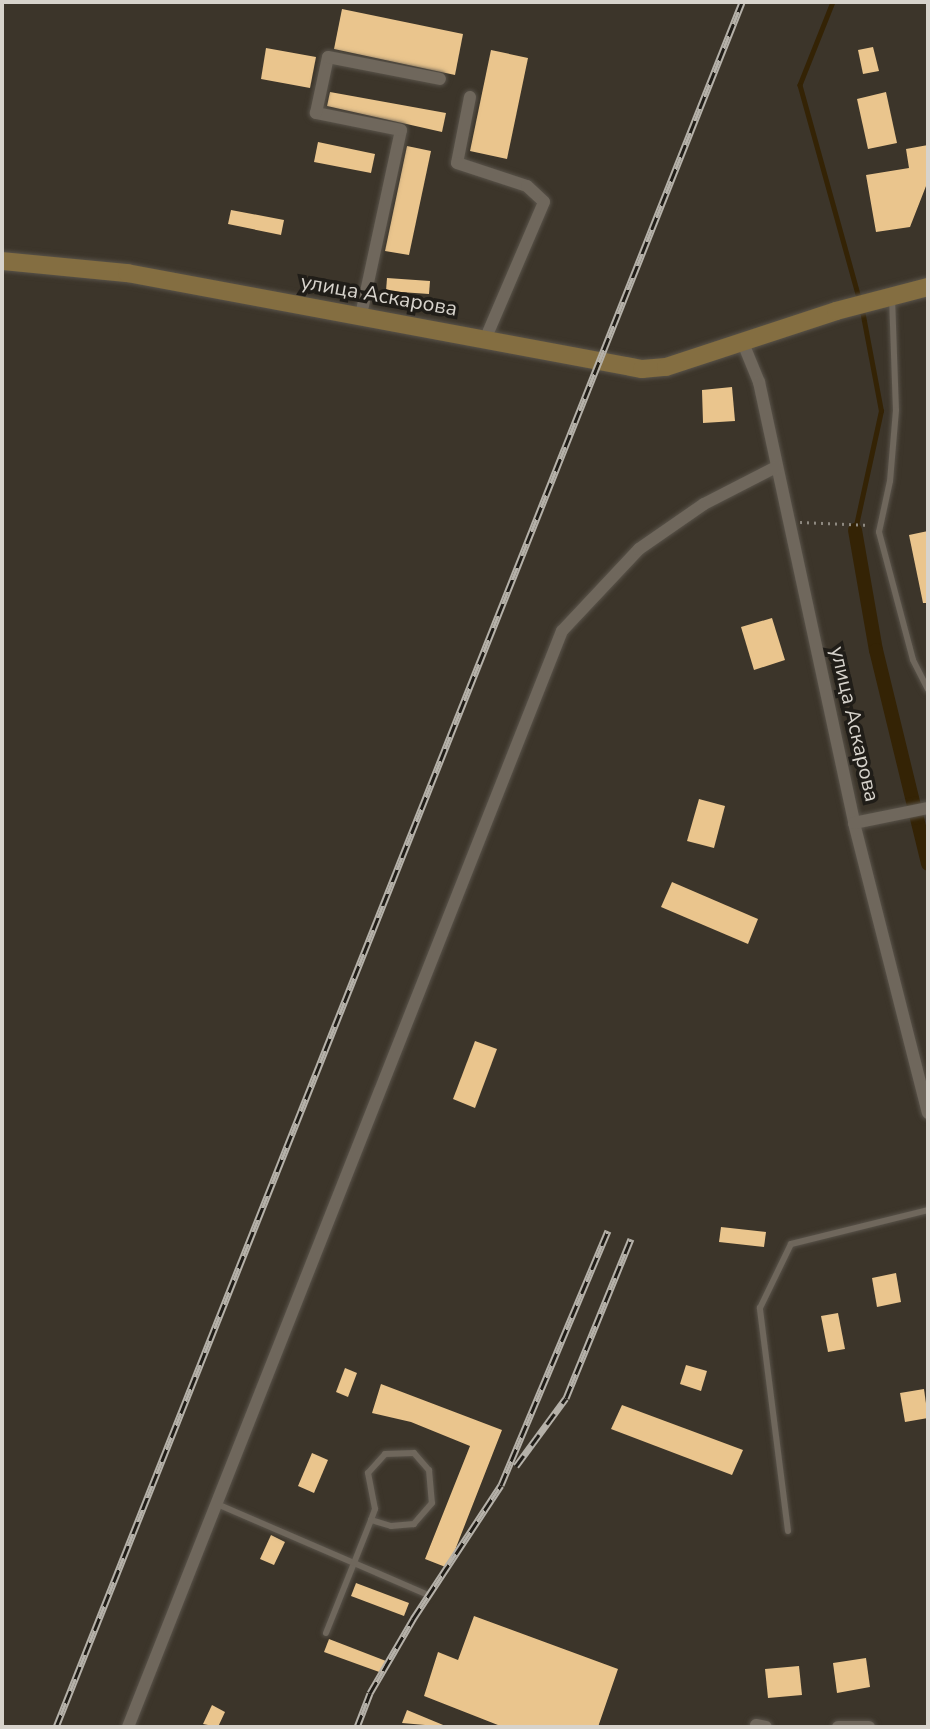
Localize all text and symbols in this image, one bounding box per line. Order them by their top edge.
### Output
street label: улица Аскарова [299,269,459,321]
street label: улица Аскарова [825,644,885,804]

